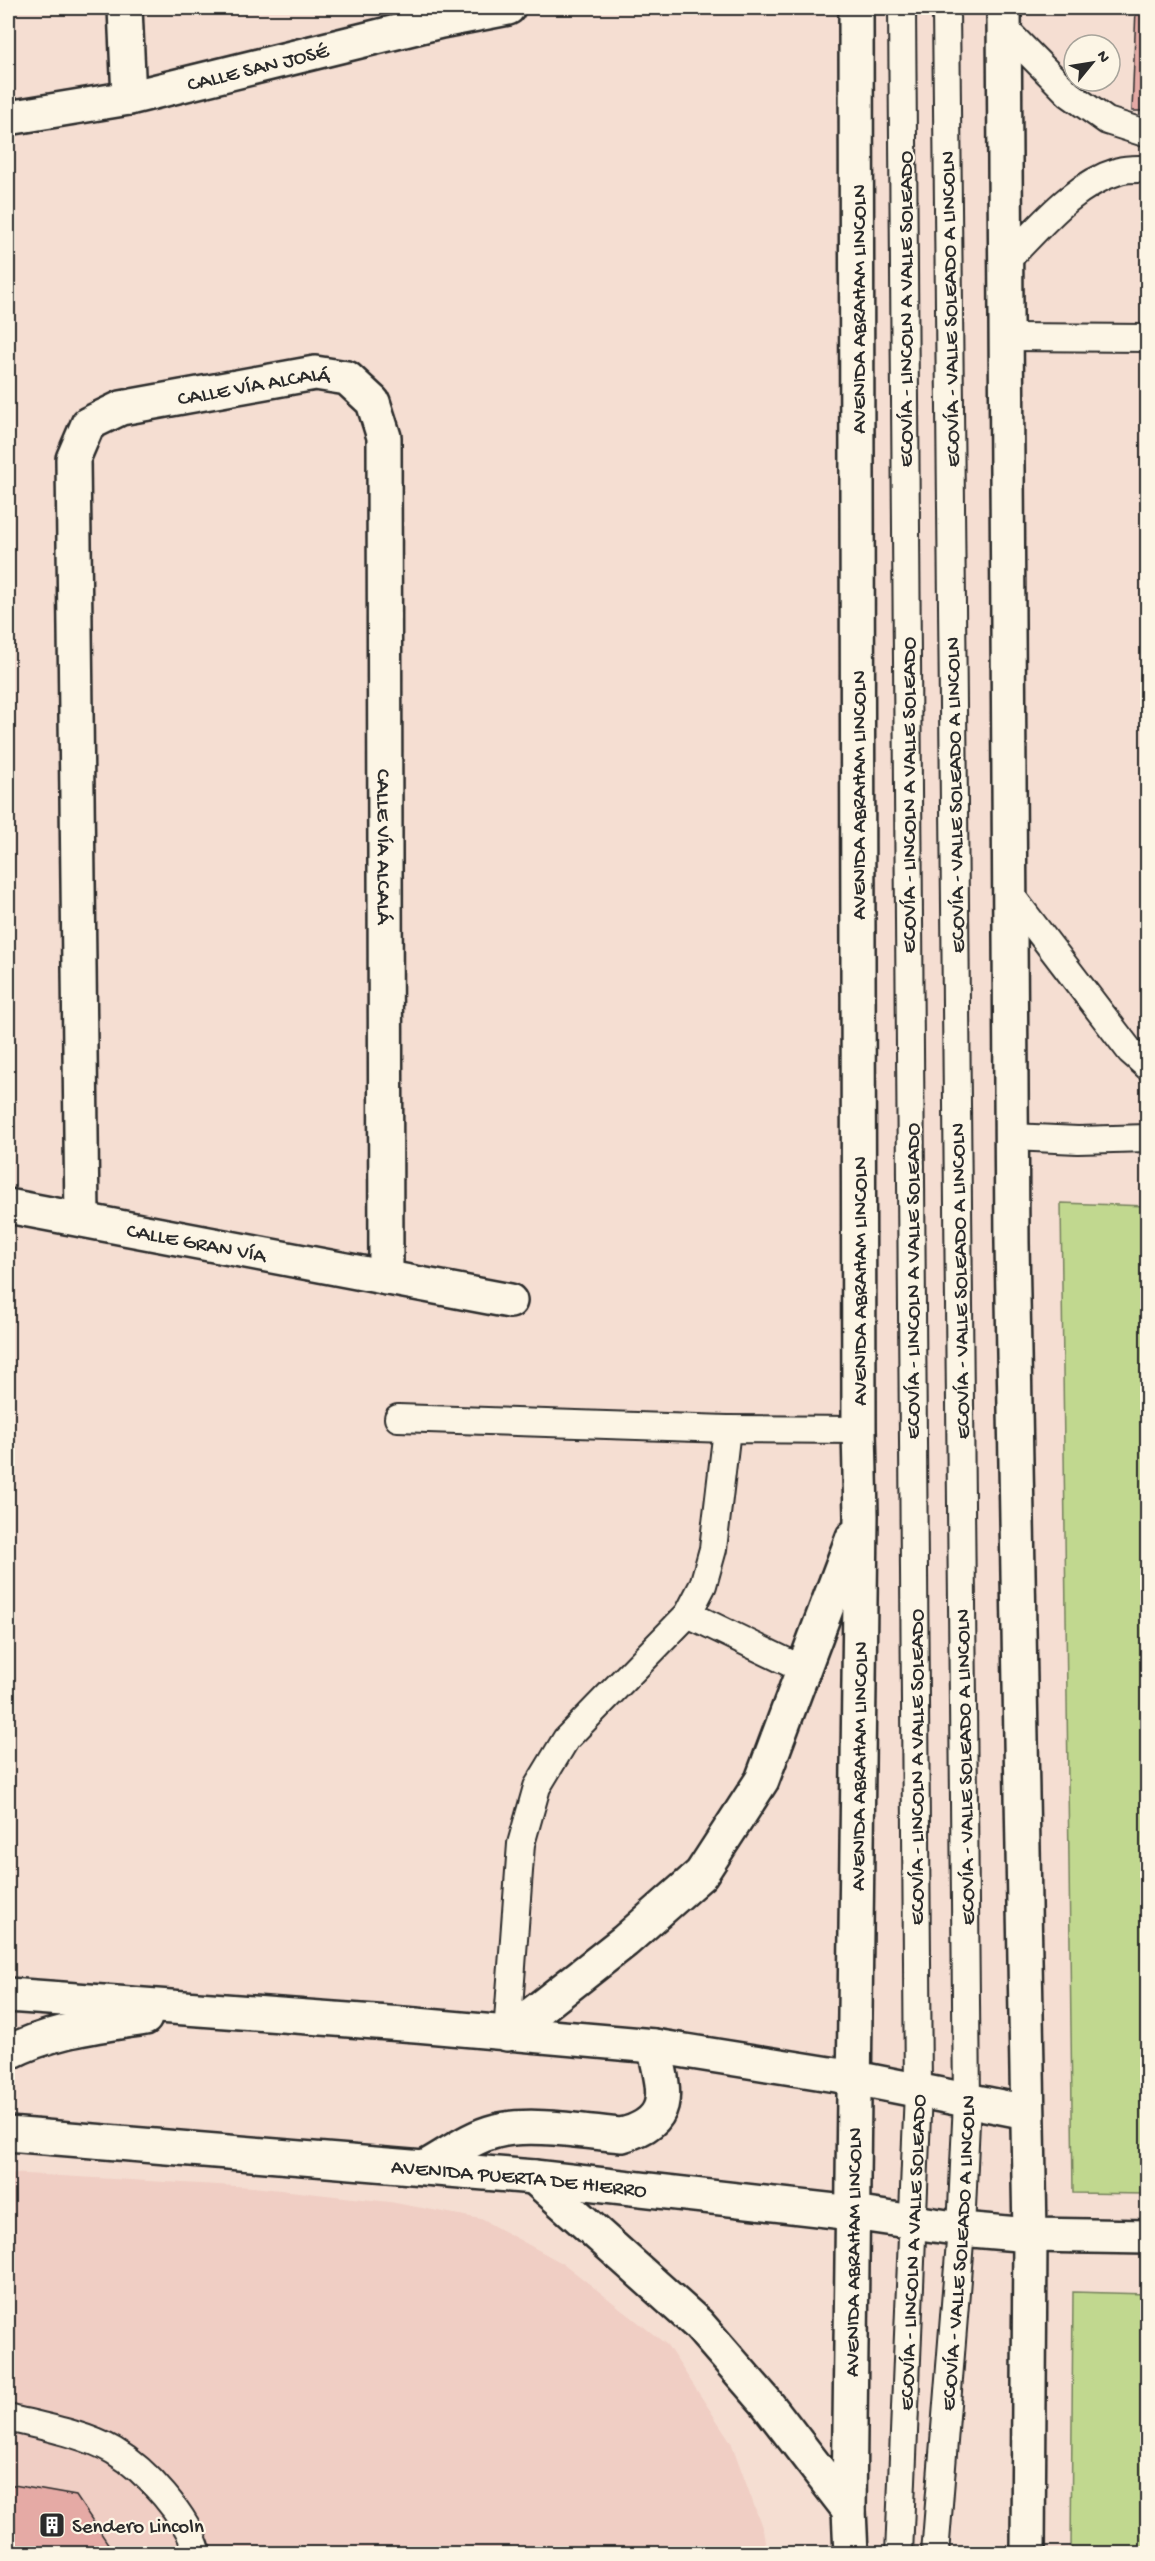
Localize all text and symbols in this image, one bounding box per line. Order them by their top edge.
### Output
north arrow [1062,33,1122,93]
street label: CALLE SAN JOSÉ [185,40,332,99]
text: N [1091,48,1113,67]
street label: ECOVÍA - LINCOLN A VALLE SOLEADO [896,150,921,467]
street label: ECOVÍA - VALLE SOLEADO A LINCOLN [937,151,968,467]
street label: AVENIDA ABRAHAM LINCOLN [849,184,874,434]
street label: CALLE VÍA ALCALÁ [176,363,334,414]
street label: ECOVÍA - LINCOLN A VALLE SOLEADO [899,636,924,953]
street label: ECOVÍA - VALLE SOLEADO A LINCOLN [942,637,973,953]
street label: AVENIDA ABRAHAM LINCOLN [849,670,874,920]
street label: CALLE VÍA ALCALÁ [369,769,395,926]
street label: ECOVÍA - LINCOLN A VALLE SOLEADO [903,1122,928,1439]
street label: ECOVÍA - VALLE SOLEADO A LINCOLN [947,1123,978,1439]
street label: AVENIDA ABRAHAM LINCOLN [850,1156,875,1406]
street label: CALLE GRAN VÍA [124,1220,270,1271]
street label: ECOVÍA - LINCOLN A VALLE SOLEADO [907,1608,932,1925]
street label: ECOVÍA - VALLE SOLEADO A LINCOLN [952,1609,983,1925]
street label: AVENIDA ABRAHAM LINCOLN [847,1641,875,1891]
street label: ECOVÍA - LINCOLN A VALLE SOLEADO [896,2093,934,2411]
street label: ECOVÍA - VALLE SOLEADO A LINCOLN [937,2094,983,2412]
street label: AVENIDA ABRAHAM LINCOLN [842,2127,870,2377]
street label: AVENIDA PUERTA DE HIERRO [390,2156,648,2206]
building icon: Sendero Lincoln [37,2510,67,2540]
place label: Sendero Lincoln [72,2516,204,2541]

